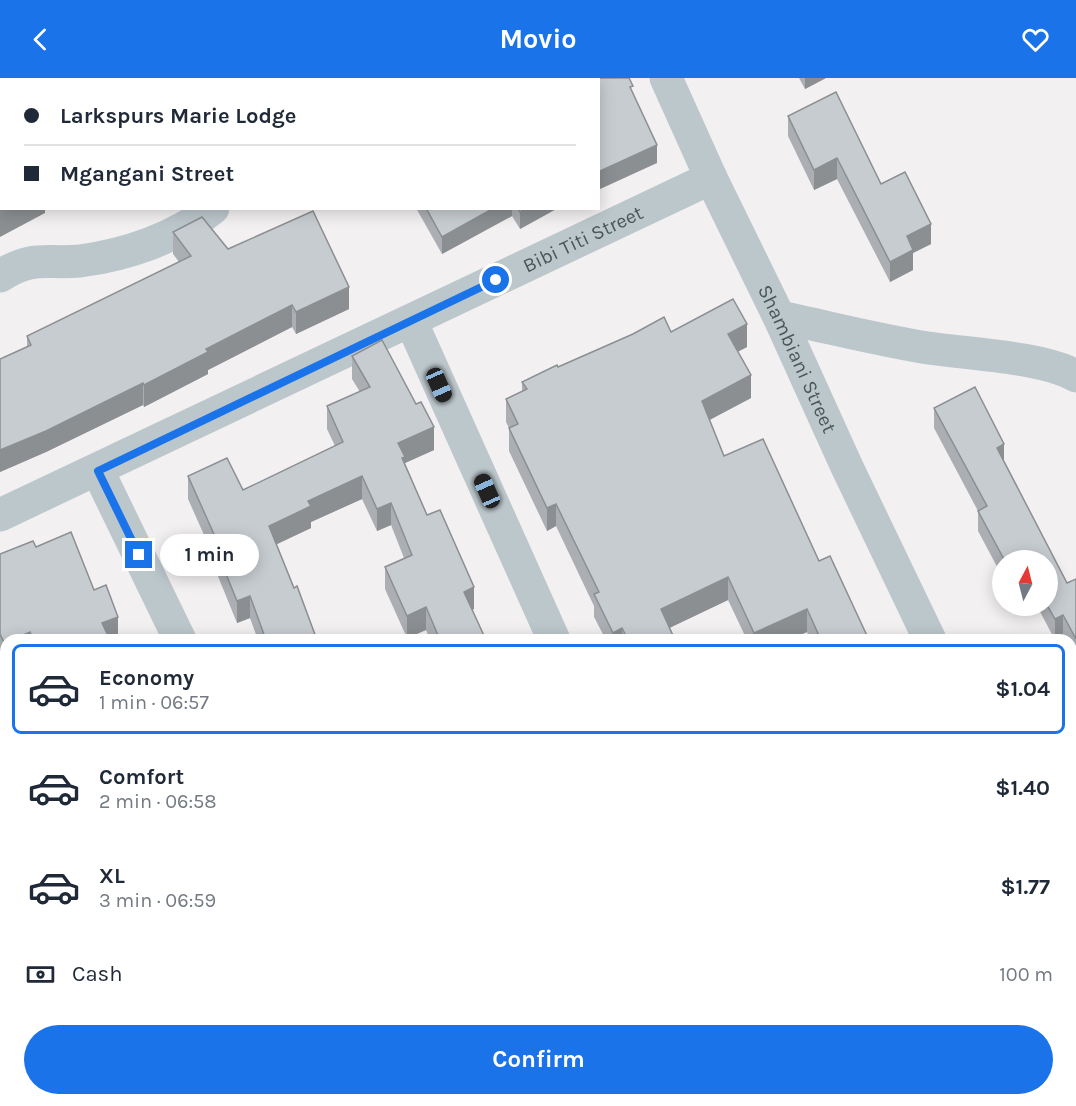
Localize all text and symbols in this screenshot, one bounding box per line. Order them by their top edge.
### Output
icon: back [24,23,57,56]
text: Movio [499,23,577,55]
icon: heart [1019,23,1052,56]
text: Larkspurs Marie Lodge [60,103,297,129]
text: Mgangani Street [60,161,234,187]
street label: Bibi Titi Street [519,201,647,277]
route start [482,266,509,293]
street label: Shambiani Street [753,281,841,437]
car [423,365,455,405]
car [471,471,503,511]
callout: 1 min [160,534,259,576]
route end [125,541,152,568]
text: 1 min [184,543,235,566]
north arrow [992,550,1058,616]
map controls [992,550,1058,616]
icon: car [27,662,81,716]
text: Economy [99,665,194,691]
text: $1.04 [995,676,1050,702]
text: 1 min · 06:57 [99,691,209,714]
icon: car [27,761,81,815]
text: Comfort [99,764,184,790]
text: $1.40 [995,775,1050,801]
text: 2 min · 06:58 [99,790,217,813]
icon: car [27,860,81,914]
text: XL [99,863,125,889]
text: $1.77 [1000,874,1050,900]
text: 3 min · 06:59 [99,889,216,912]
icon: cash [24,958,57,991]
text: Cash [72,961,122,987]
text: 100 m [999,963,1053,986]
button: Confirm [24,1025,1053,1094]

